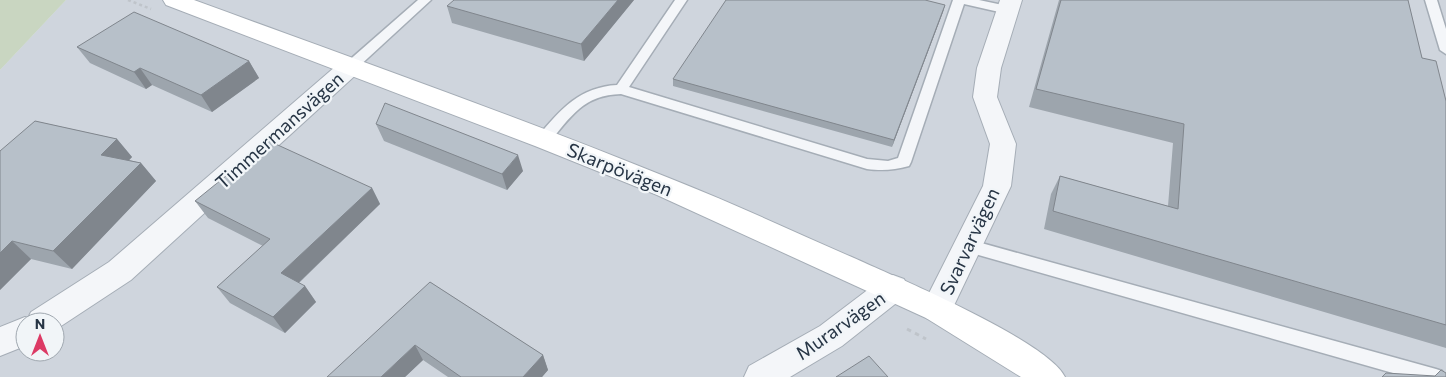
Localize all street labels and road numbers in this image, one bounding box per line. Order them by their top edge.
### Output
street label: Timmermansvägen [210,67,348,193]
street label: Skarpövägen [564,137,676,201]
street label: Svarvarvägen [934,184,1004,298]
street label: Murarvägen [791,286,889,364]

